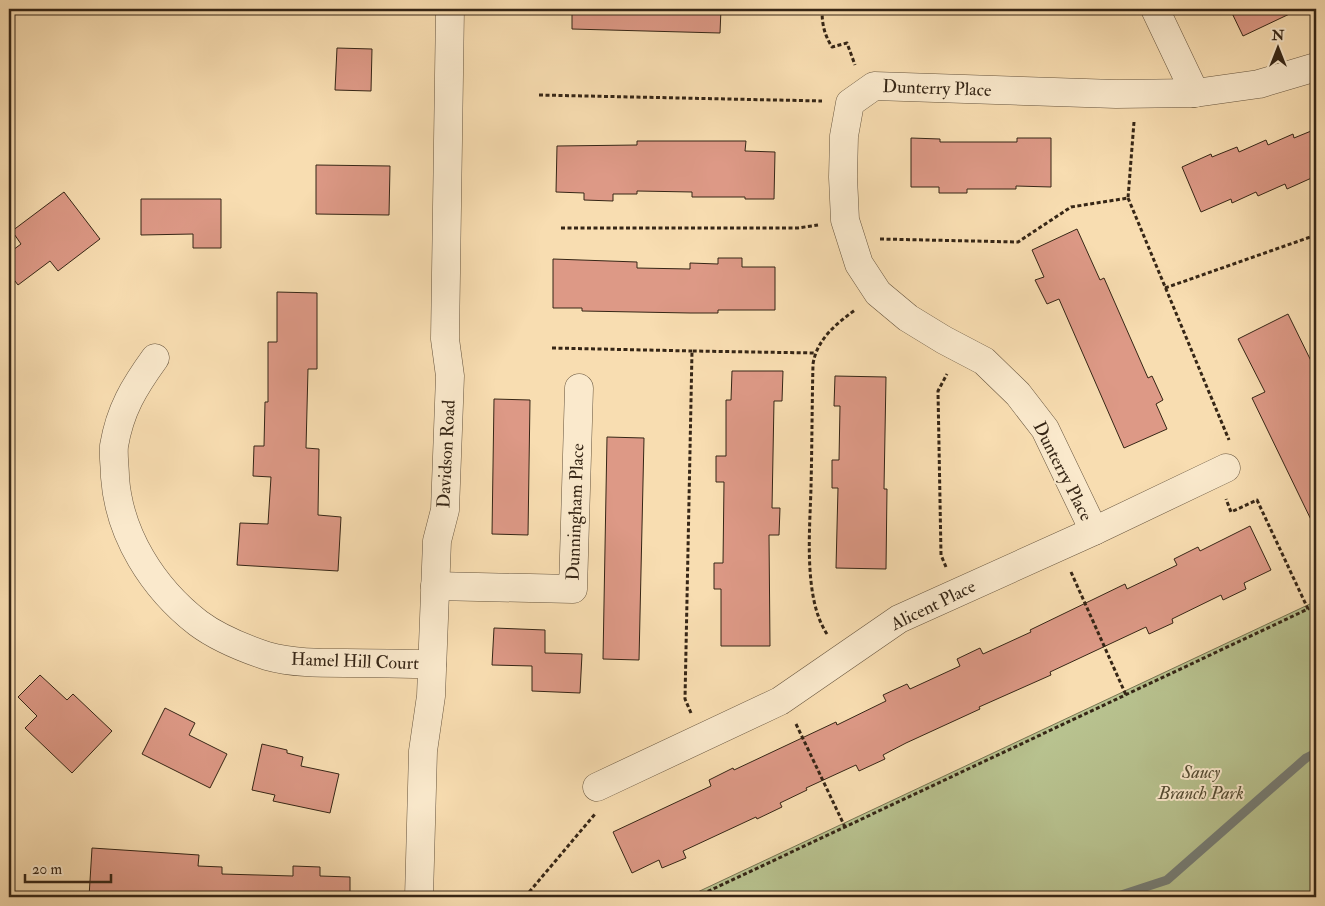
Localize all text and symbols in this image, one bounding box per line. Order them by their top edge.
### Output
north arrow [1252,22,1302,72]
text: N [1271,27,1285,44]
street label: Dunterry Place [882,75,992,102]
street label: Davidson Road [432,399,461,509]
street label: Dunterry Place [1028,417,1098,525]
street label: Dunningham Place [562,442,589,581]
street label: Alicent Place [886,575,980,636]
street label: Hamel Hill Court [290,648,420,675]
park label: Saucy Branch Park [1157,761,1244,805]
scale bar [25,851,111,883]
text: 20 m [32,860,62,879]

